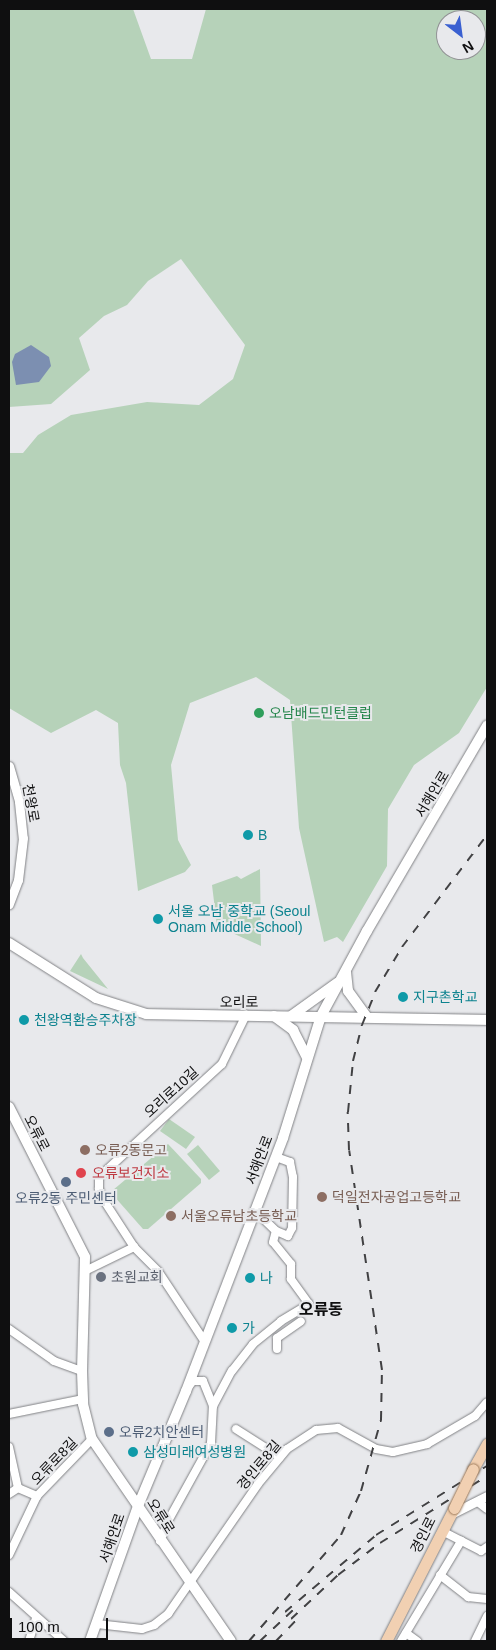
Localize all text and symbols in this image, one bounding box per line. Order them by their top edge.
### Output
north arrow [436,10,486,60]
text: N [460,38,476,57]
place label: 오남배드민턴클럽 [269,705,372,721]
marker: 오남배드민턴클럽 [253,707,265,719]
street label: 서해안로 [412,768,452,820]
street label: 천왕로 [19,783,43,823]
place label: B [258,827,267,843]
marker: B [242,829,254,841]
place label: 서울 오남 중학교 (Seoul Onam Middle School) [168,903,310,936]
marker: 서울 오남 중학교 (Seoul Onam Middle School) [152,913,164,925]
place label: 지구촌학교 [413,989,477,1005]
marker: 지구촌학교 [397,991,409,1003]
street label: 오리로 [220,994,258,1010]
place label: 천왕역환승주차장 [34,1012,137,1028]
marker: 천왕역환승주차장 [18,1014,30,1026]
street label: 오리로10길 [140,1063,202,1121]
street label: 오류로 [21,1112,53,1154]
street label: 서해안로 [242,1133,276,1187]
place label: 오류2동문고 [95,1142,167,1158]
marker: 오류2동문고 [79,1144,91,1156]
place label: 오류보건지소 [92,1165,169,1181]
marker: 오류보건지소 [74,1166,88,1180]
marker: 오류2동 주민센터 [60,1176,72,1188]
place label: 덕일전자공업고등학교 [332,1189,461,1205]
place label: 오류2동 주민센터 [15,1190,117,1206]
marker: 덕일전자공업고등학교 [316,1191,328,1203]
place label: 서울오류남초등학교 [181,1208,297,1224]
marker: 서울오류남초등학교 [165,1210,177,1222]
place label: 초원교회 [111,1269,163,1285]
place label: 나 [260,1270,273,1286]
marker: 초원교회 [95,1271,107,1283]
marker: 나 [244,1272,256,1284]
district label: 오류동 [299,1300,343,1320]
place label: 가 [242,1320,255,1336]
marker: 가 [226,1322,238,1334]
place label: 오류2치안센터 [119,1424,204,1440]
marker: 오류2치안센터 [103,1426,115,1438]
street label: 오류로8길 [27,1434,81,1488]
street label: 경인로8길 [234,1437,284,1493]
place label: 삼성미래여성병원 [143,1444,246,1460]
marker: 삼성미래여성병원 [127,1446,139,1458]
street label: 오류로 [144,1495,178,1537]
street label: 서해안로 [96,1511,128,1565]
street label: 경인로 [407,1514,439,1556]
scale bar [12,1608,110,1640]
text: 100 m [18,1618,60,1635]

